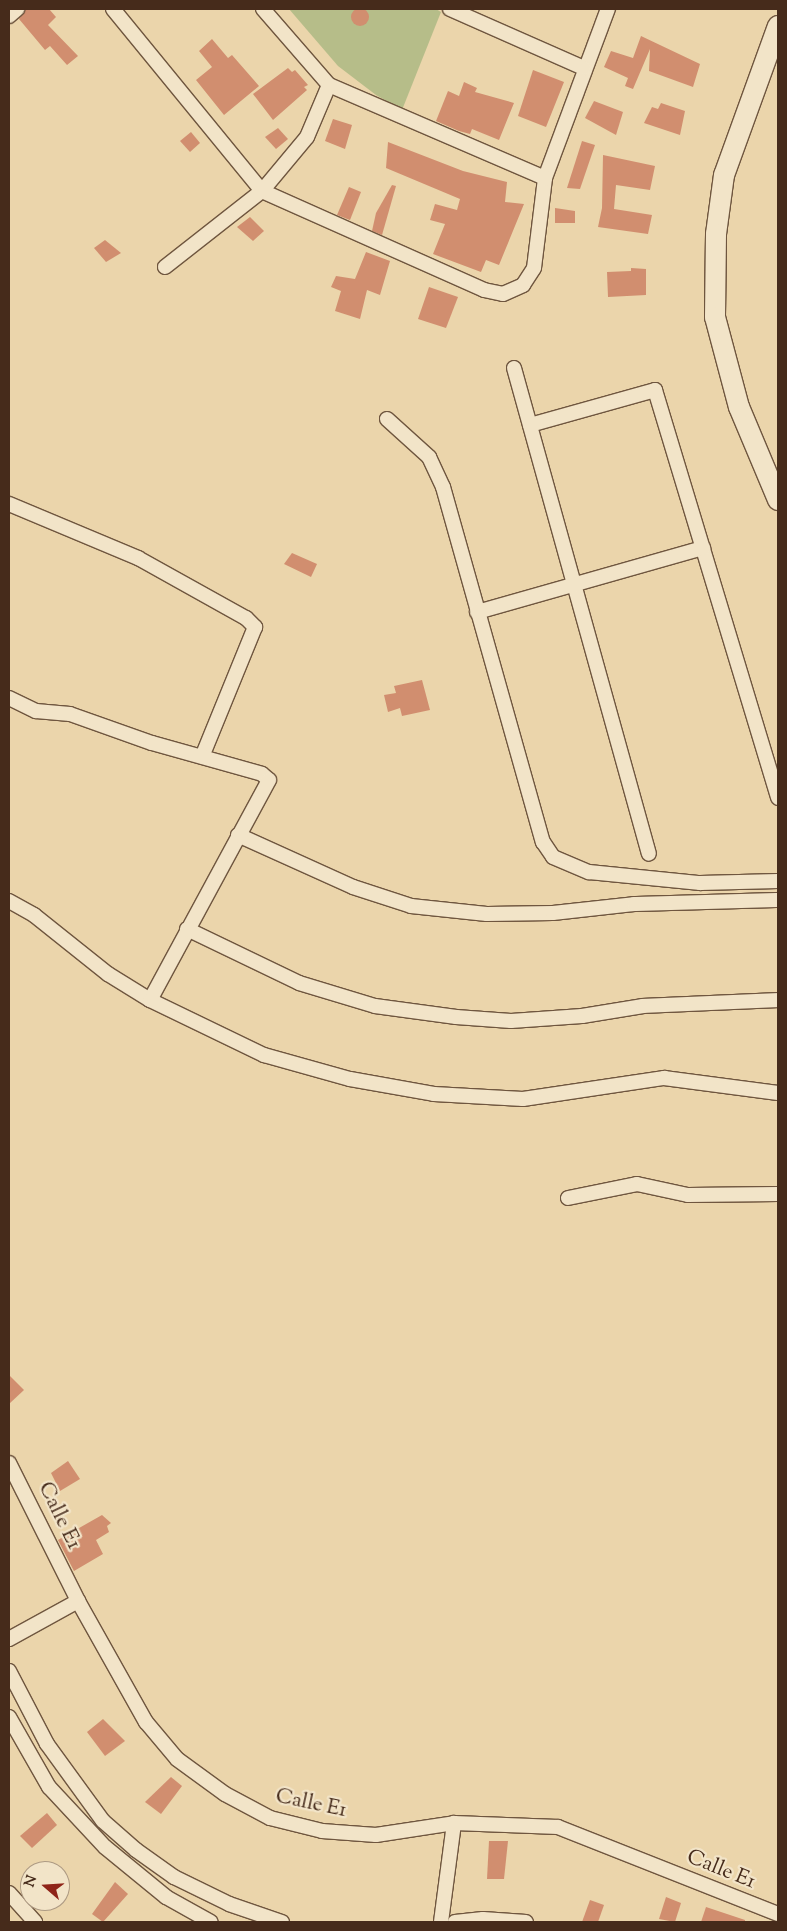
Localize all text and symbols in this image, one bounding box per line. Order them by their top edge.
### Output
street label: Calle E1 [32,1478,86,1554]
street label: Calle E1 [273,1784,349,1824]
street label: Calle E1 [683,1845,759,1895]
north arrow [20,1861,70,1911]
text: N [20,1873,43,1890]

